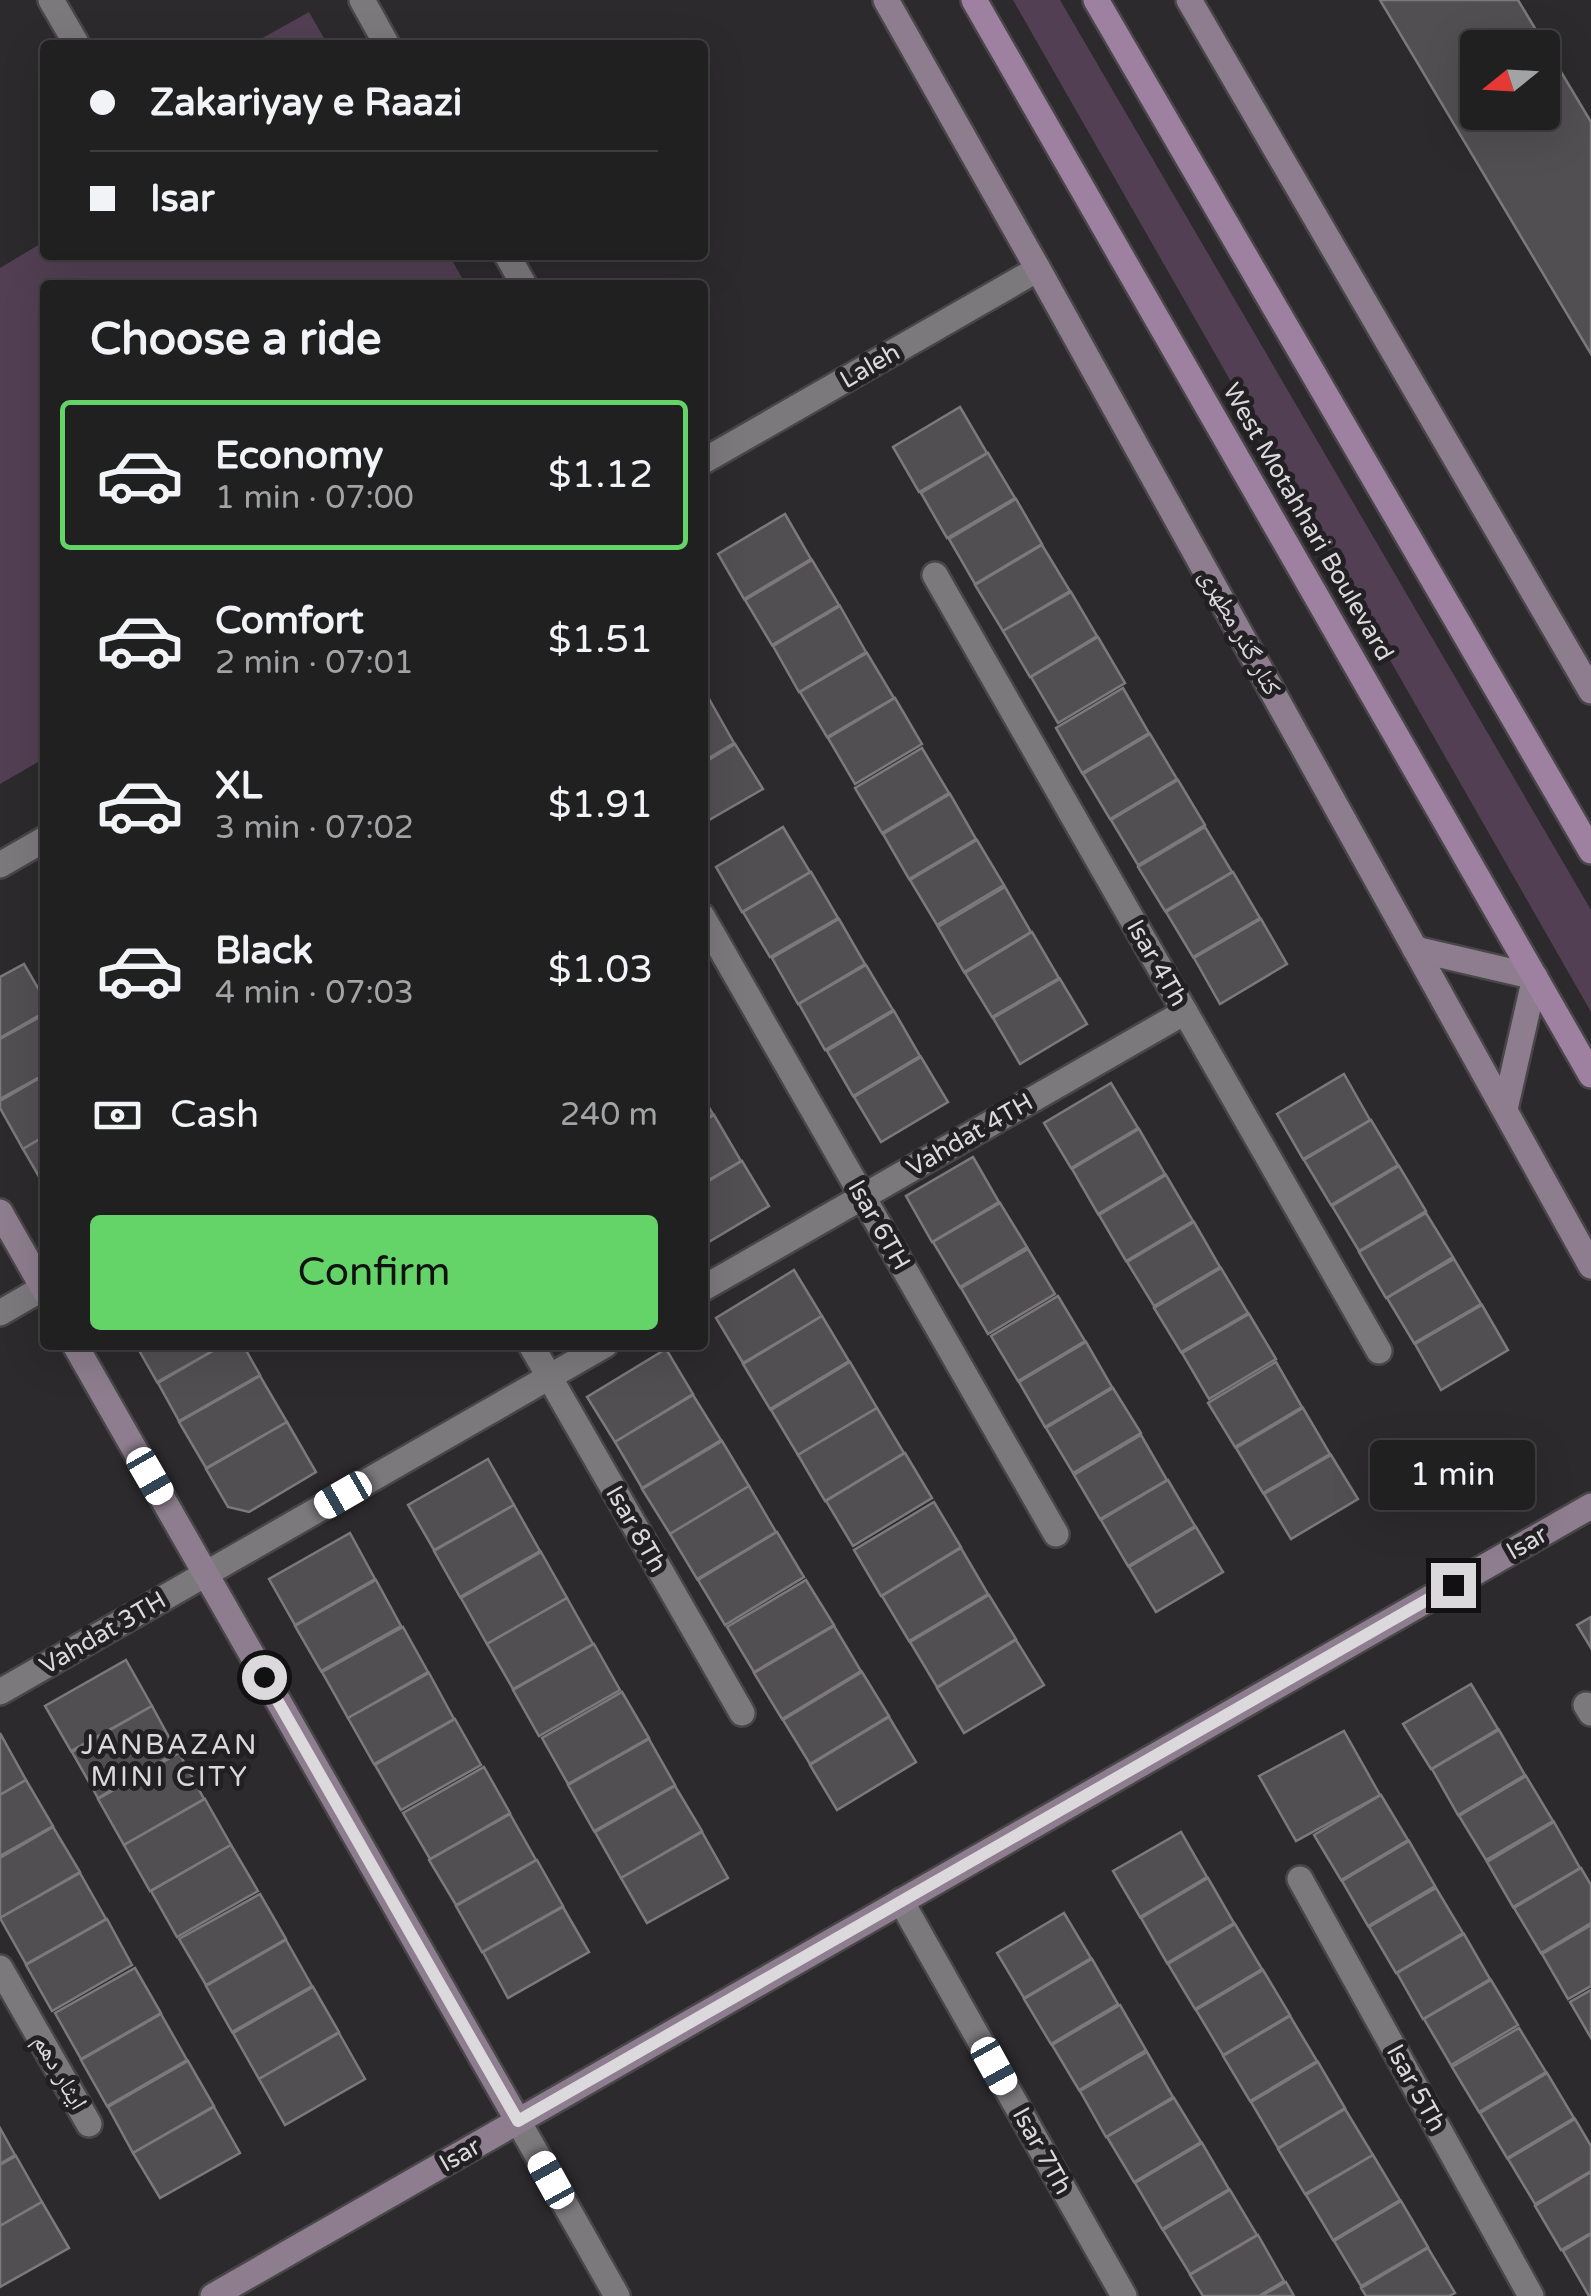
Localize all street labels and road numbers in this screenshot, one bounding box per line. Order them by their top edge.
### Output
street label: Laleh [835,337,905,395]
street label: West Motahhari Boulevard [1216,378,1400,666]
street label: کنار گذر مطهری [1193,563,1287,701]
street label: Isar 4Th [1120,914,1194,1012]
street label: Vahdat 4TH [902,1087,1038,1183]
street label: Isar 6TH [841,1175,917,1275]
street label: Isar 8Th [599,1480,673,1578]
street label: Isar [1501,1519,1553,1567]
street label: Vahdat 3TH [35,1585,171,1681]
street label: ایثار دهم [26,2029,94,2116]
street label: Isar 5Th [1380,2039,1452,2137]
street label: Isar 7Th [1006,2102,1078,2200]
street label: Isar [434,2131,486,2179]

